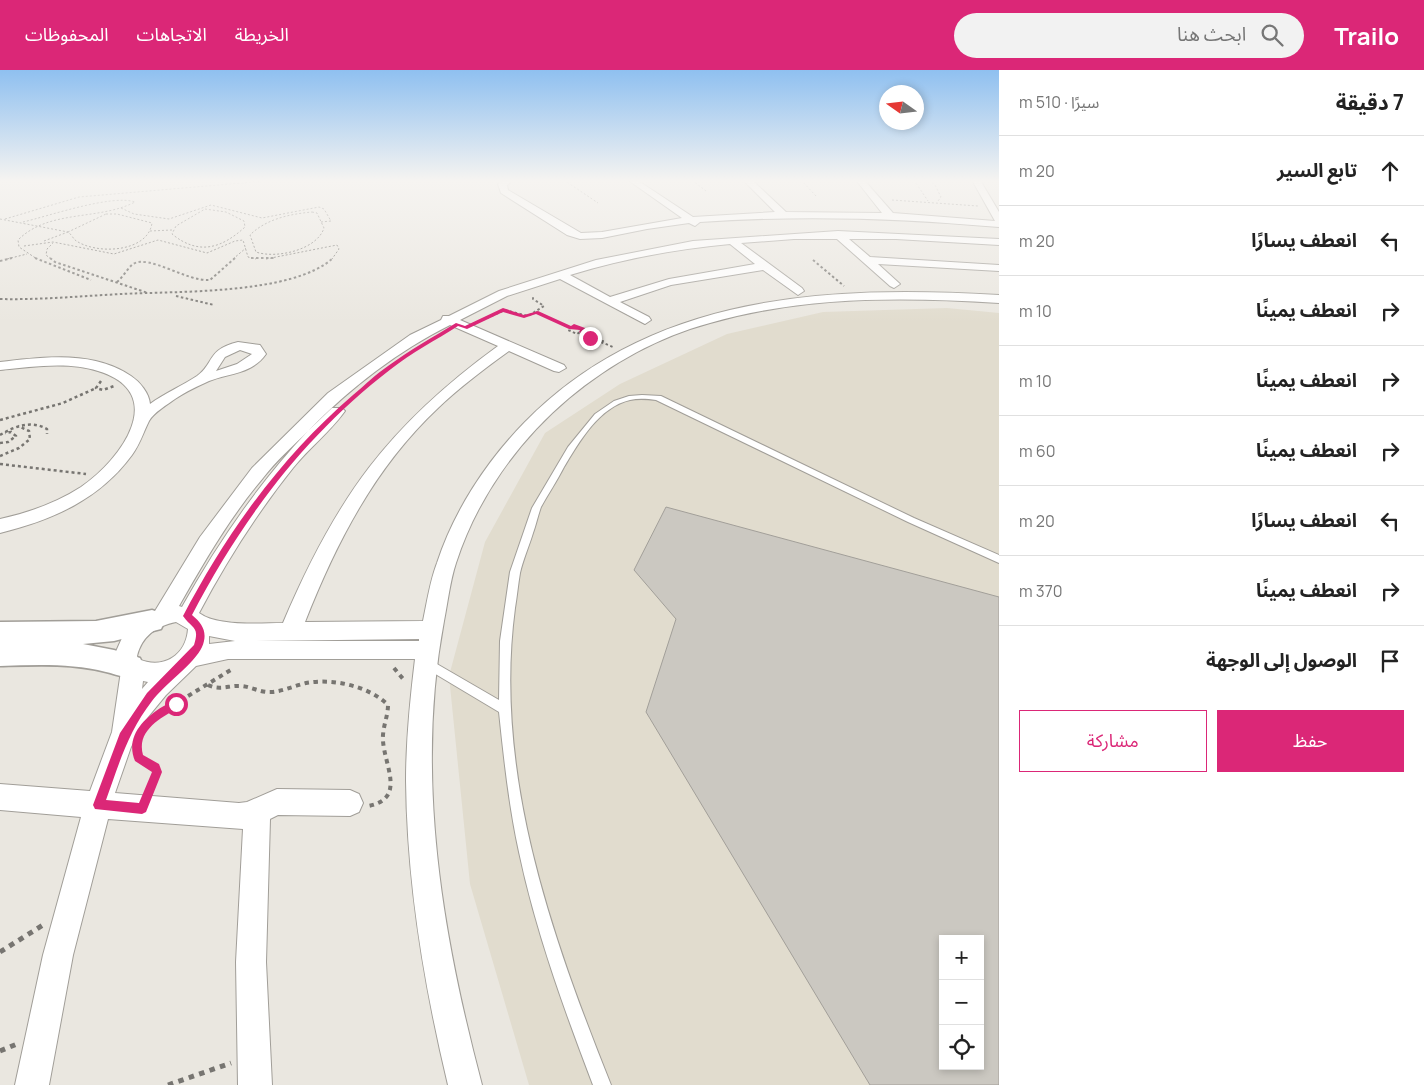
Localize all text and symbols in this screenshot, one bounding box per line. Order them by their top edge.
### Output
search box [954,13,1304,58]
text: Trailo [1334,19,1399,52]
text: ابحث هنا [1177,21,1246,47]
icon: search [1258,21,1286,49]
text: المحفوظات [25,22,109,46]
text: الاتجاهات [137,22,207,46]
text: الخريطة [235,22,289,46]
north arrow [879,85,924,130]
text: 7 دقيقة [1336,88,1404,116]
text: سيرًا · 510 m [1019,91,1099,113]
text: تابع السير [1277,157,1357,183]
icon: ahead [1376,157,1404,185]
text: 20 m [1019,160,1055,182]
text: انعطف يسارًا [1251,227,1357,253]
icon: left [1376,227,1404,255]
text: 20 m [1019,230,1055,252]
text: انعطف يمينًا [1256,297,1357,323]
icon: right [1376,297,1404,325]
text: 10 m [1019,300,1052,322]
route end [579,327,602,350]
text: انعطف يمينًا [1256,367,1357,393]
icon: right [1376,367,1404,395]
text: 10 m [1019,370,1052,392]
text: انعطف يمينًا [1256,437,1357,463]
icon: right [1376,437,1404,465]
text: 60 m [1019,440,1055,462]
text: انعطف يسارًا [1251,507,1357,533]
icon: left [1376,507,1404,535]
text: 20 m [1019,510,1055,532]
text: انعطف يمينًا [1256,577,1357,603]
icon: right [1376,577,1404,605]
text: 370 m [1019,580,1062,602]
text: الوصول إلى الوجهة [1206,647,1357,673]
icon: arrive [1376,647,1404,675]
route start [165,693,188,716]
button: مشاركة [1019,710,1207,772]
button: حفظ [1217,710,1404,772]
map controls [939,935,984,1070]
button: + [939,935,984,980]
button: − [939,980,984,1025]
button: locate [939,1025,984,1070]

